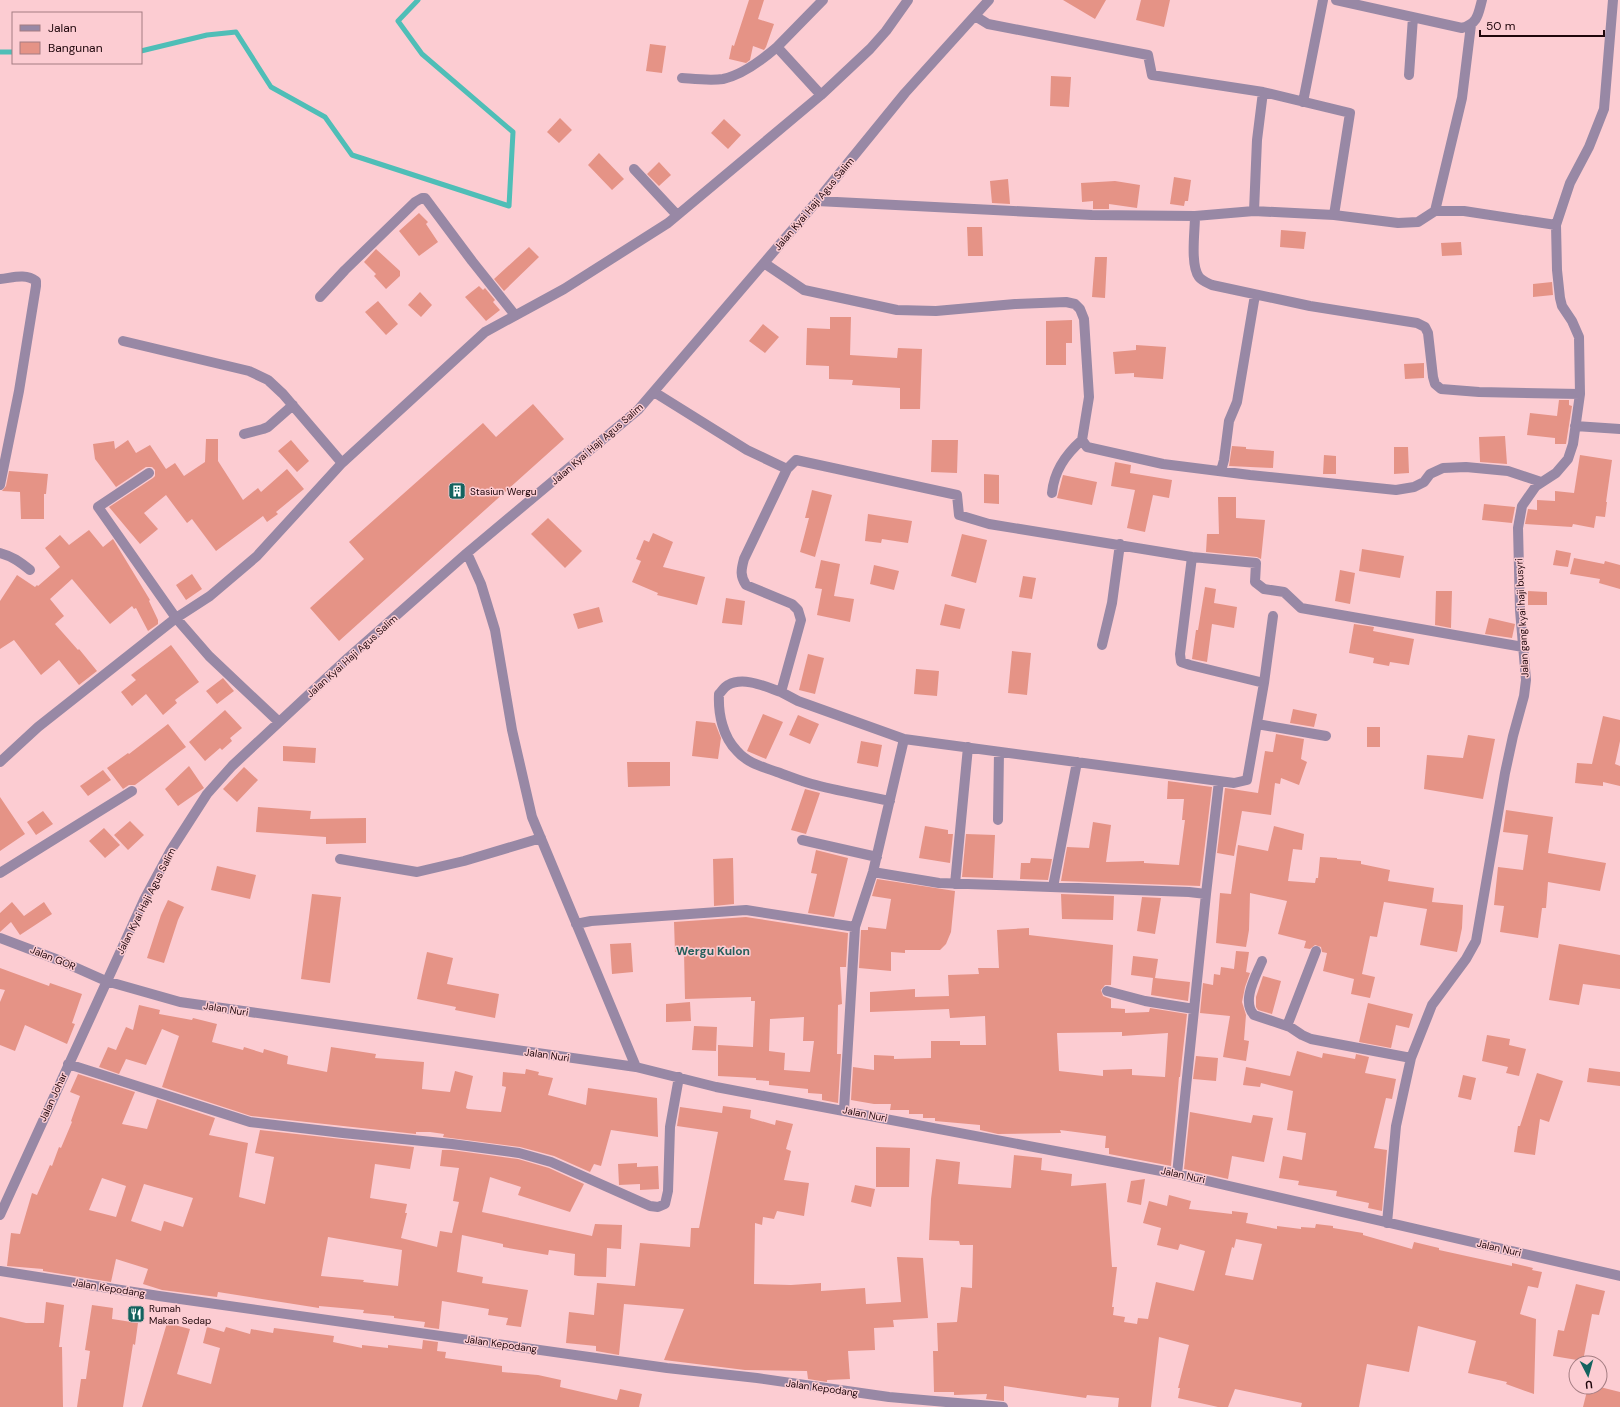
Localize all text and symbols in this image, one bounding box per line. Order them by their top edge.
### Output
legend [12,12,142,64]
scale bar [1480,12,1604,38]
text: 50 m [1486,18,1515,34]
text: Jalan [48,20,77,36]
text: Bangunan [48,40,103,56]
street label: Jalan Kyai Haji Agus Salim [771,155,857,253]
street label: Jalan Kyai Haji Agus Salim [548,400,646,488]
building icon: Stasiun Wergu [447,481,467,501]
place label: Stasiun Wergu [470,485,537,498]
street label: Jalan gang kyai haji busyri [1512,558,1532,678]
street label: Jalan Kyai Haji Agus Salim [304,612,400,700]
street label: Jalan Kyai Haji Agus Salim [113,846,179,956]
street label: Jalan GOR [28,943,78,973]
district label: Wergu Kulon [676,943,750,959]
street label: Jalan Nuri [203,999,249,1019]
street label: Jalan Nuri [524,1045,570,1065]
street label: Jalan Johar [36,1070,70,1123]
street label: Jalan Nuri [842,1103,888,1125]
street label: Jalan Nuri [1160,1164,1206,1186]
street label: Jalan Nuri [1475,1237,1523,1259]
street label: Jalan Kepodang [72,1276,146,1300]
place label: Rumah Makan Sedap [149,1302,211,1327]
restaurant icon: Rumah Makan Sedap [126,1304,146,1324]
street label: Jalan Kepodang [464,1332,538,1356]
north arrow [1568,1355,1608,1395]
street label: Jalan Kepodang [785,1376,859,1400]
text: U [1585,1378,1594,1392]

